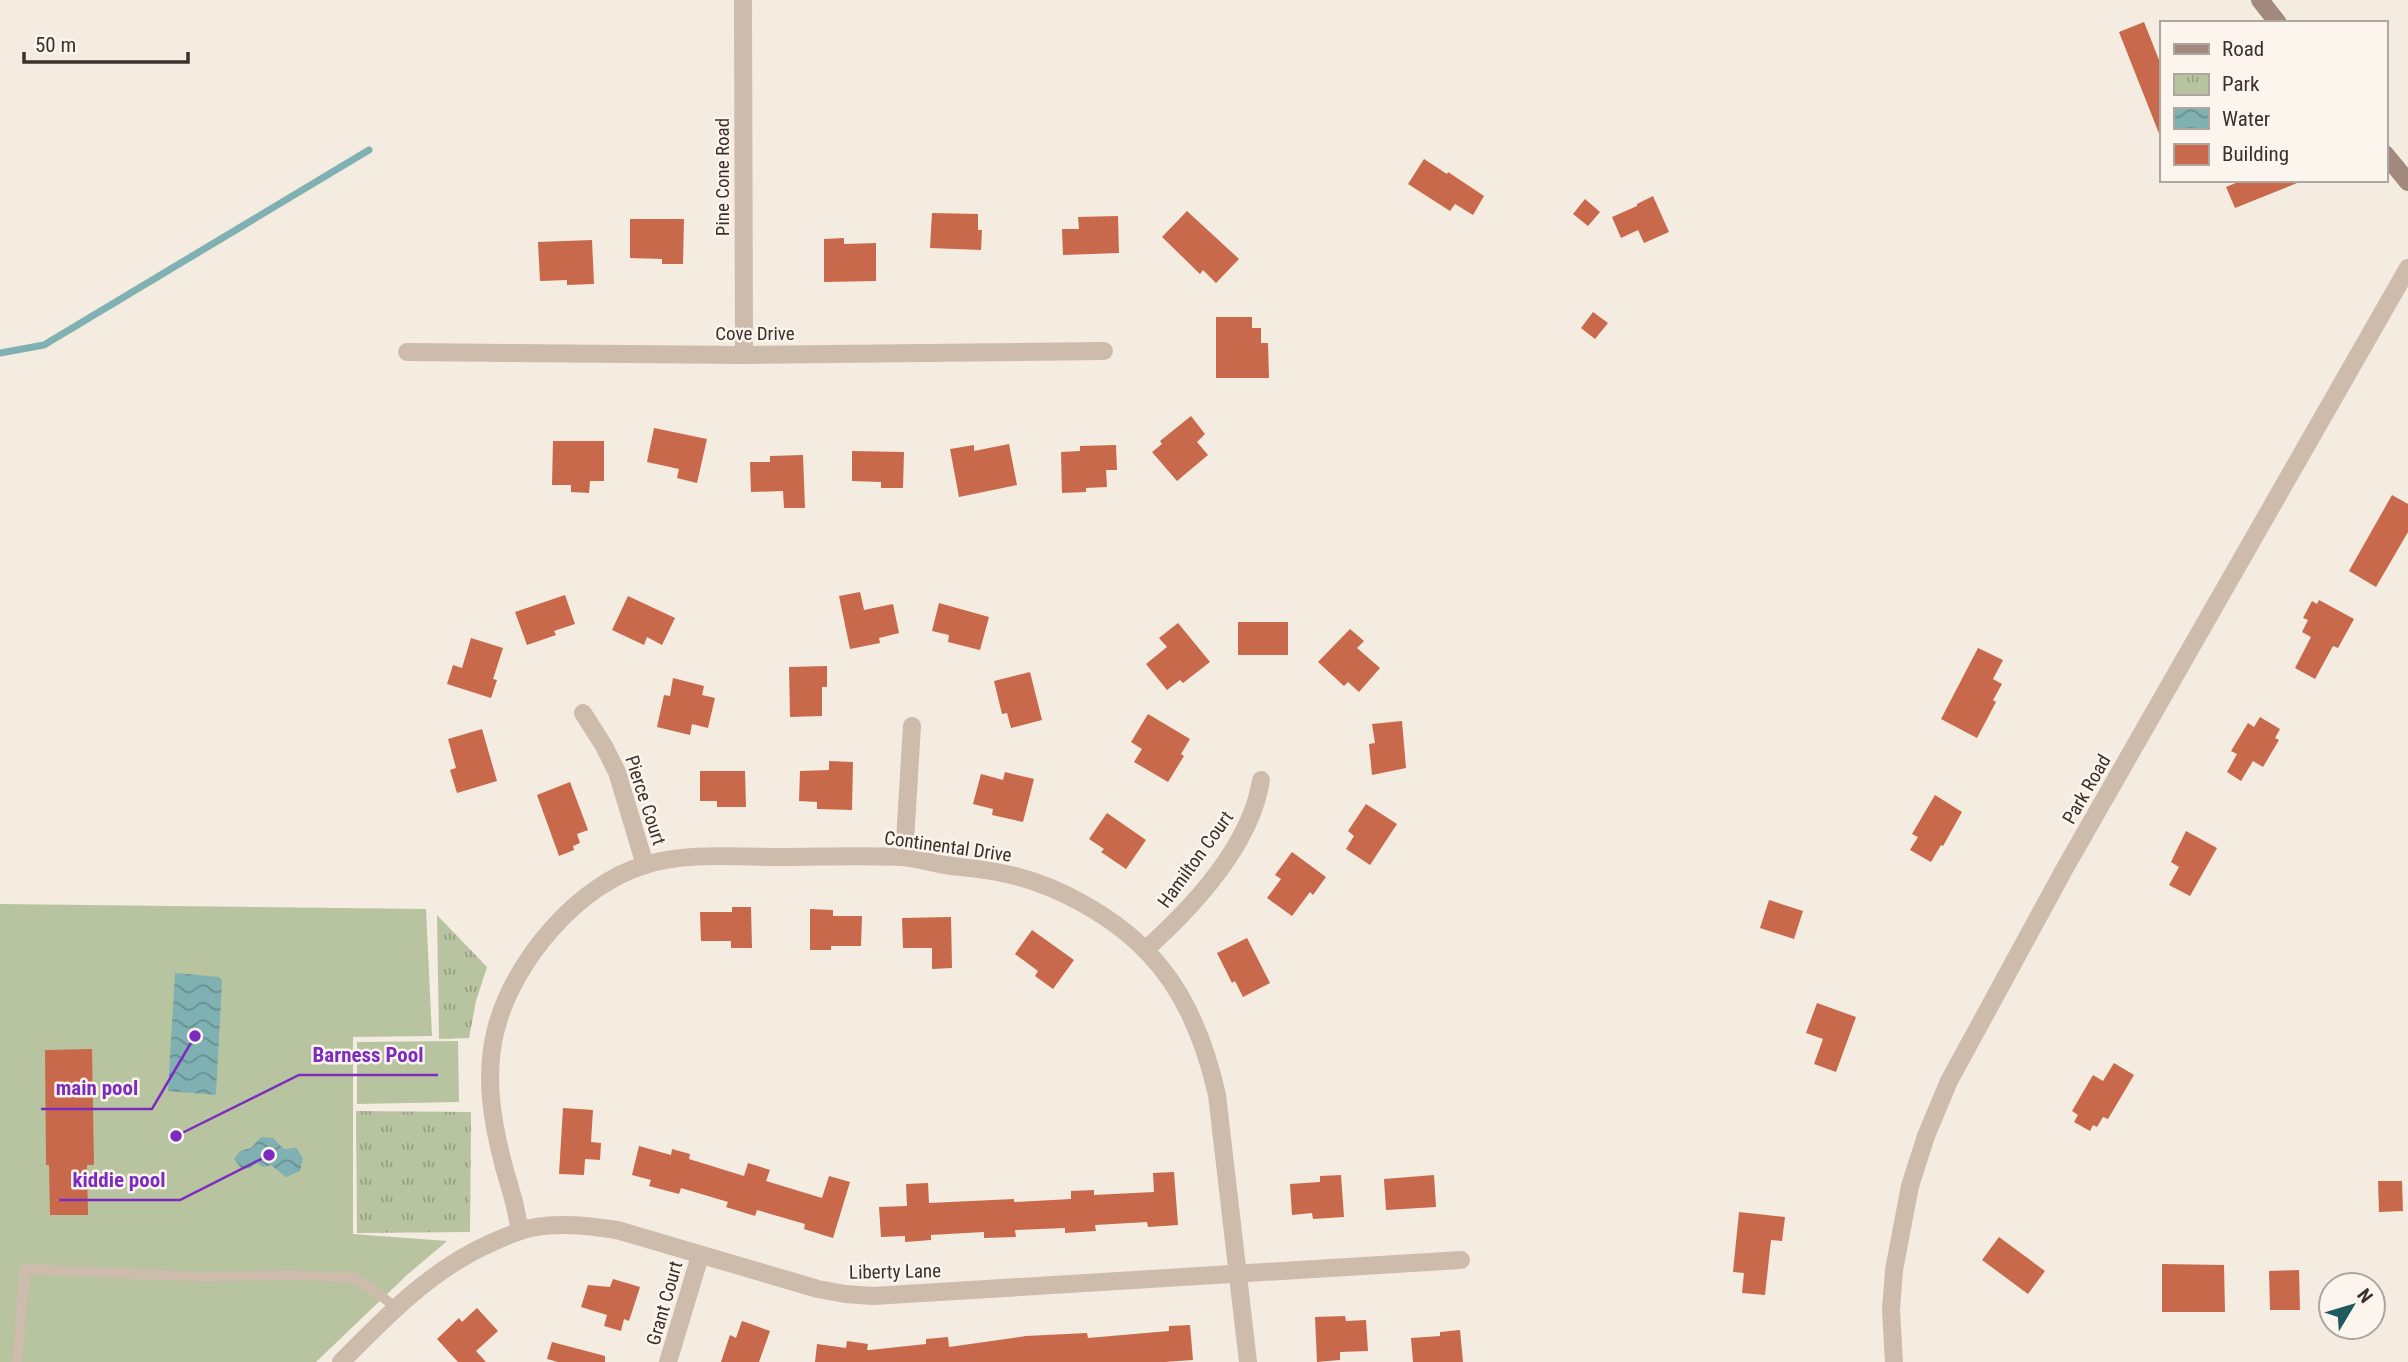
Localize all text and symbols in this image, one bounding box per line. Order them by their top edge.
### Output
scale bar [24,21,189,65]
legend [2160,21,2387,182]
text: 50 m [35,33,76,57]
text: Road [2222,37,2264,61]
text: Park [2222,72,2260,96]
text: Water [2222,107,2270,131]
street label: Pine Cone Road [711,118,734,236]
text: Building [2222,142,2289,166]
street label: Cove Drive [715,322,795,345]
street label: Park Road [2057,750,2115,828]
street label: Pierce Court [620,752,671,848]
street label: Hamilton Court [1153,806,1238,912]
street label: Continental Drive [883,826,1013,867]
callout: Barness Pool [299,1033,438,1075]
text: Barness Pool [313,1043,423,1067]
callout: main pool [41,1067,152,1109]
text: main pool [56,1076,138,1100]
callout: kiddie pool [59,1158,180,1200]
text: kiddie pool [73,1168,165,1192]
street label: Grant Court [642,1258,687,1348]
street label: Liberty Lane [849,1259,941,1284]
north arrow [2317,1271,2387,1341]
text: N [2352,1284,2378,1308]

